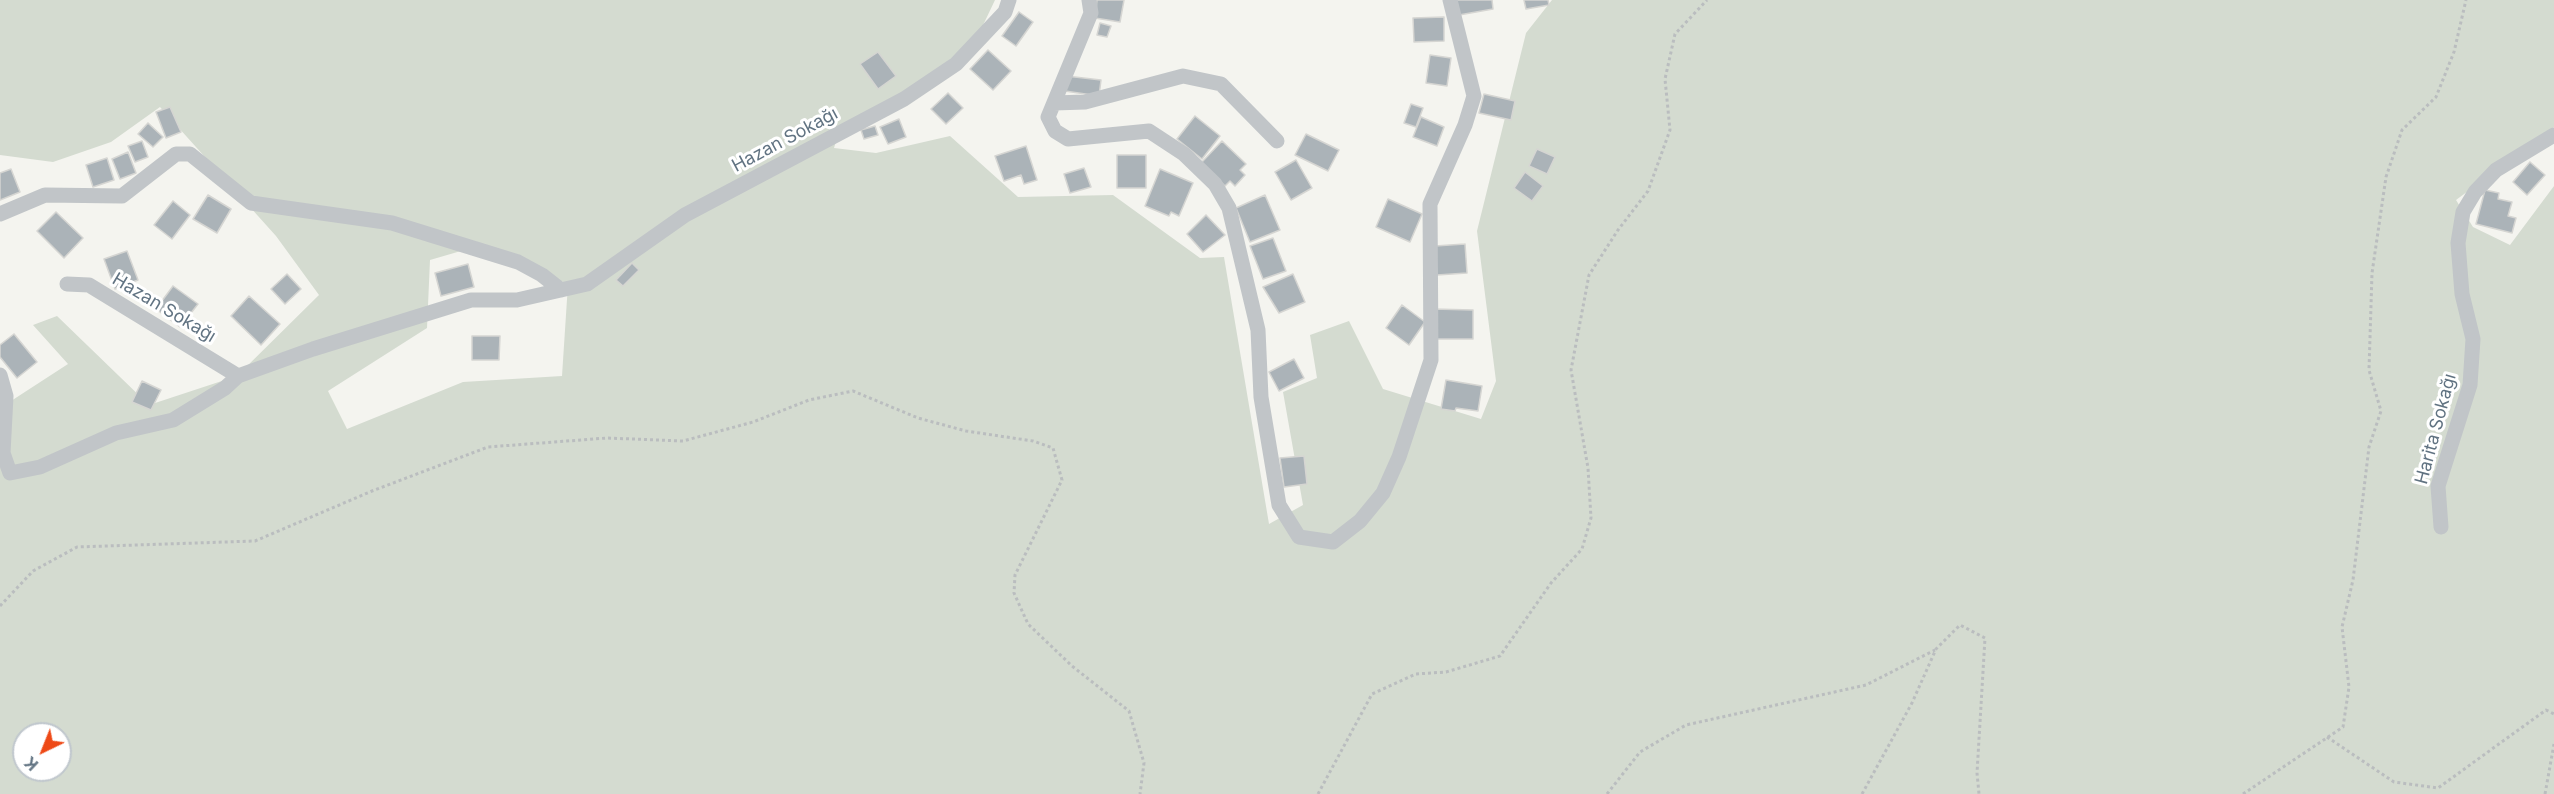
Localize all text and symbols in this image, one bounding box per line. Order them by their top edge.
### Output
street label: Hazan Sokağı [728,103,842,177]
street label: Hazan Sokağı [108,269,220,347]
street label: Harita Sokağı [2411,371,2461,487]
north arrow [12,722,72,782]
text: K [20,752,42,775]

